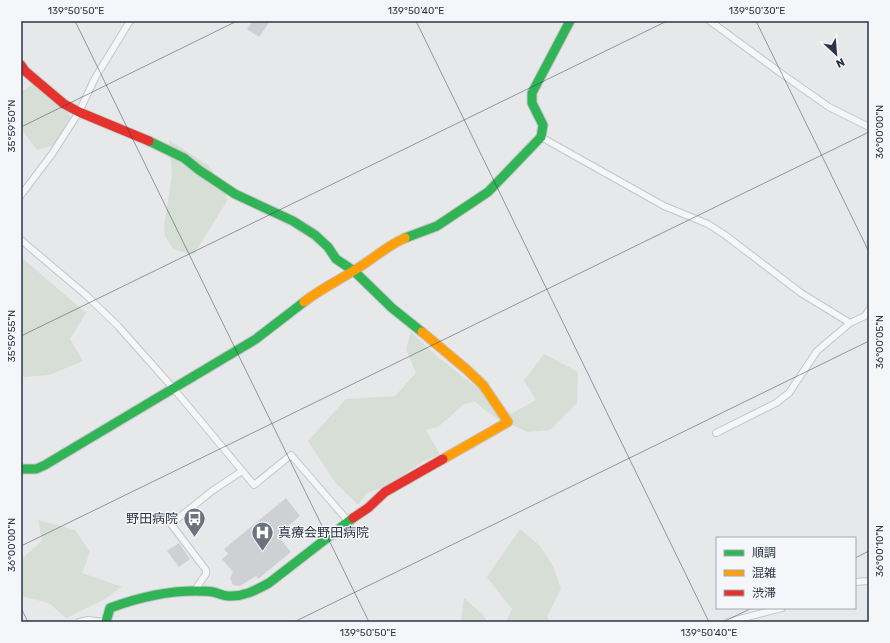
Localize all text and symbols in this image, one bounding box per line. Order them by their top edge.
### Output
text: 139°50'50"E [48,5,104,17]
text: 139°50'40"E [388,5,444,17]
text: 139°50'30"E [729,5,785,17]
north arrow [816,34,856,74]
text: N [834,55,847,70]
text: 35°59'50"N [6,100,18,152]
text: 36°00'00"N [874,105,886,159]
text: 35°59'55"N [6,310,18,362]
text: 36°00'05"N [874,315,886,369]
bus stop icon: 野田病院 [181,505,207,538]
place label: 野田病院 [126,511,178,526]
text: 36°00'00"N [6,518,18,572]
hospital icon: 真療会野田病院 [249,519,275,552]
place label: 真療会野田病院 [278,525,369,540]
text: 36°00'10"N [874,525,886,577]
legend [716,537,856,609]
text: 順調 [752,546,776,560]
text: 混雑 [752,566,776,580]
text: 渋滞 [752,586,776,600]
text: 139°50'50"E [340,627,396,639]
text: 139°50'40"E [681,627,737,639]

